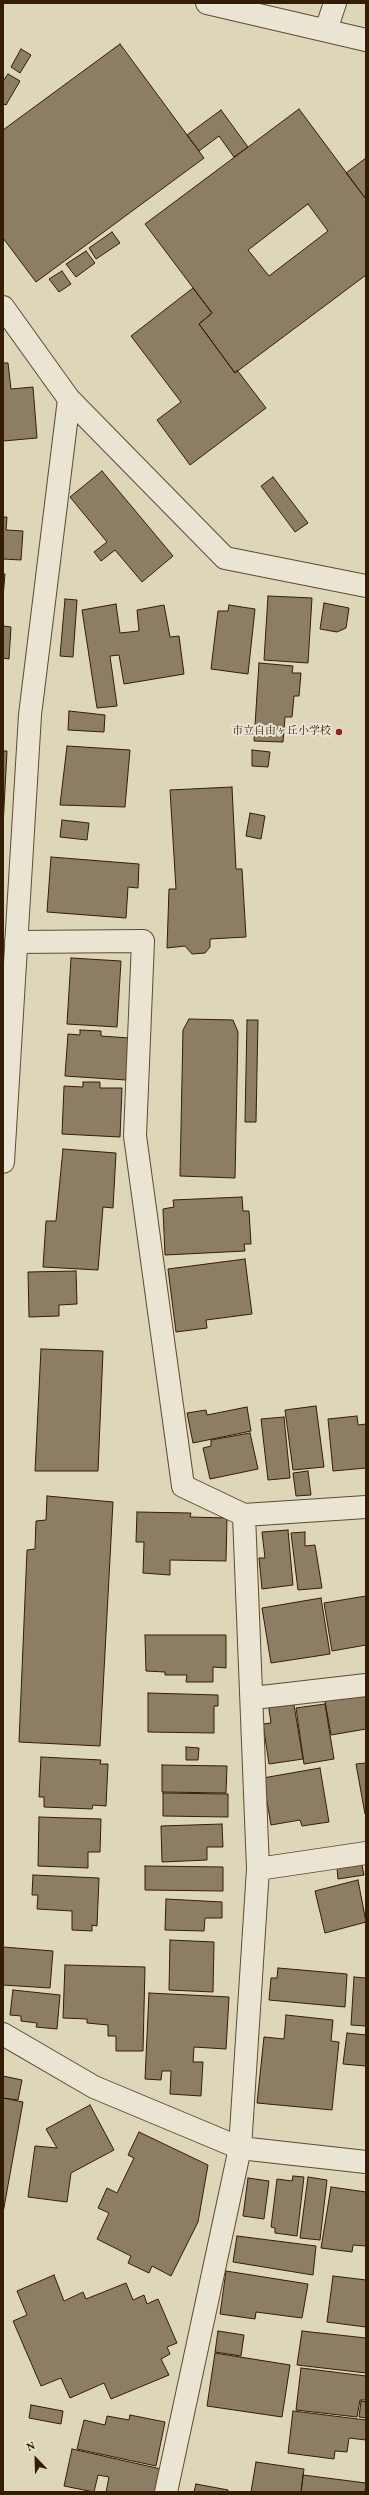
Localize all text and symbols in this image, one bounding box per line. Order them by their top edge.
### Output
place label: 市立自由ヶ丘小学校 [232,725,331,739]
marker: 市立自由ヶ丘小学校 [334,727,344,737]
north arrow [16,2439,56,2479]
text: N [25,2439,38,2456]

